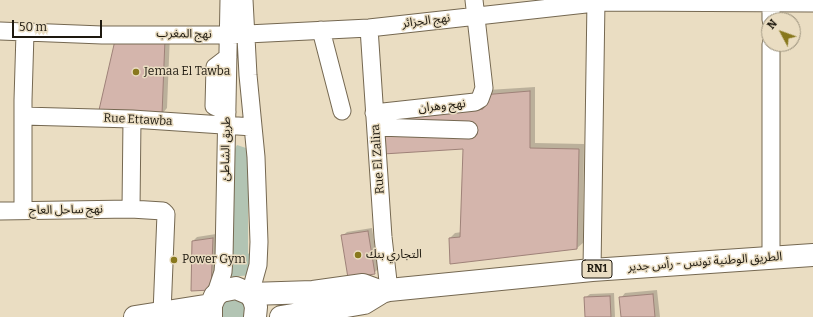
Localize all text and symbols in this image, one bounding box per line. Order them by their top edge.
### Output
street label: نهج الجزائر [401,11,451,31]
scale bar [14,12,104,38]
north arrow [761,12,801,52]
text: N [765,17,780,32]
text: 50 m [19,20,47,34]
street label: نهج المغرب [156,26,212,42]
place label: Jemaa El Tawba [144,65,230,79]
marker: Jemaa El Tawba [131,67,141,77]
street label: نهج وهران [418,96,466,116]
street label: Rue Ettawba [103,111,173,129]
street label: طريق الشاطئ [218,116,234,182]
street label: Rue El Zalira [368,124,388,194]
street label: نهج ساحل العاج [29,202,103,218]
place label: التجاري بنك [366,248,422,262]
street label: الطريق الوطنية تونس - رأس جدير [627,249,783,275]
marker: التجاري بنك [353,250,363,260]
place label: Power Gym [182,253,246,267]
marker: Power Gym [169,255,179,265]
road number: RN1 [582,260,612,278]

